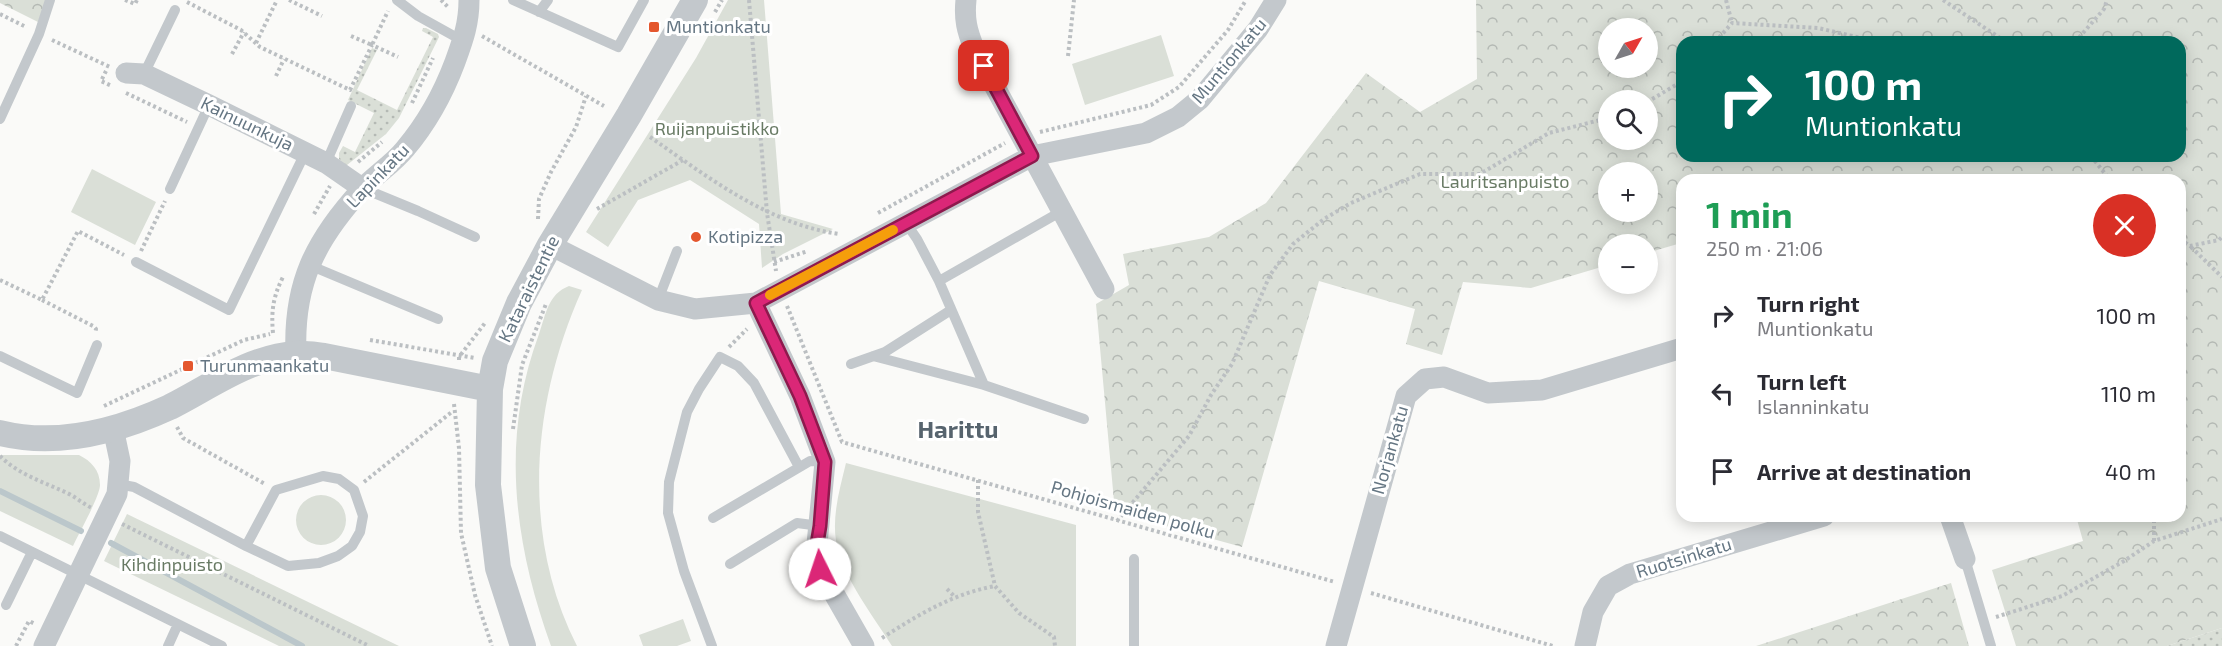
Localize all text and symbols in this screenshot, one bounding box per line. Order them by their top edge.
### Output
street label: Muntionkatu [1186,13,1270,108]
place label: Muntionkatu [666,15,771,37]
north arrow [1598,18,1658,78]
map controls [1598,18,1658,294]
marker: Muntionkatu [647,20,661,34]
pin [958,40,1009,91]
icon: arrive [967,49,1000,82]
text: 100 m [1805,58,1922,108]
icon: right [1706,60,1784,138]
button: search [1598,90,1658,150]
street label: Kainuunkuja [198,91,297,155]
text: Muntionkatu [1805,109,1962,141]
park label: Ruijanpuistikko [655,117,779,139]
street label: Lapinkatu [341,139,413,212]
button: + [1598,162,1658,222]
park label: Lauritsanpuisto [1441,170,1569,192]
text: 1 min [1706,192,1793,235]
button: close [2093,194,2156,257]
place label: Kotipizza [708,225,783,247]
marker: Kotipizza [689,230,703,244]
street label: Kataraistentie [493,232,563,345]
button: − [1598,234,1658,294]
text: 250 m · 21:06 [1706,236,1823,260]
text: Turn right [1757,290,1859,316]
icon: right [1706,299,1739,332]
text: 100 m [2097,302,2156,328]
text: Muntionkatu [1757,316,1873,340]
place label: Turunmaankatu [200,354,329,376]
marker: Turunmaankatu [181,359,195,373]
text: Turn left [1757,368,1846,394]
icon: left [1706,377,1739,410]
text: 110 m [2101,380,2156,406]
text: Islanninkatu [1757,394,1869,418]
street label: Norjankatu [1366,403,1412,497]
district label: Harittu [917,414,999,443]
icon: arrive [1706,455,1739,488]
text: Arrive at destination [1757,458,1971,484]
text: 40 m [2105,458,2156,484]
street label: Pohjoismaiden polku [1049,475,1218,543]
street label: Ruotsinkatu [1633,532,1734,582]
position arrow [788,537,852,601]
park label: Kihdinpuisto [121,553,223,575]

